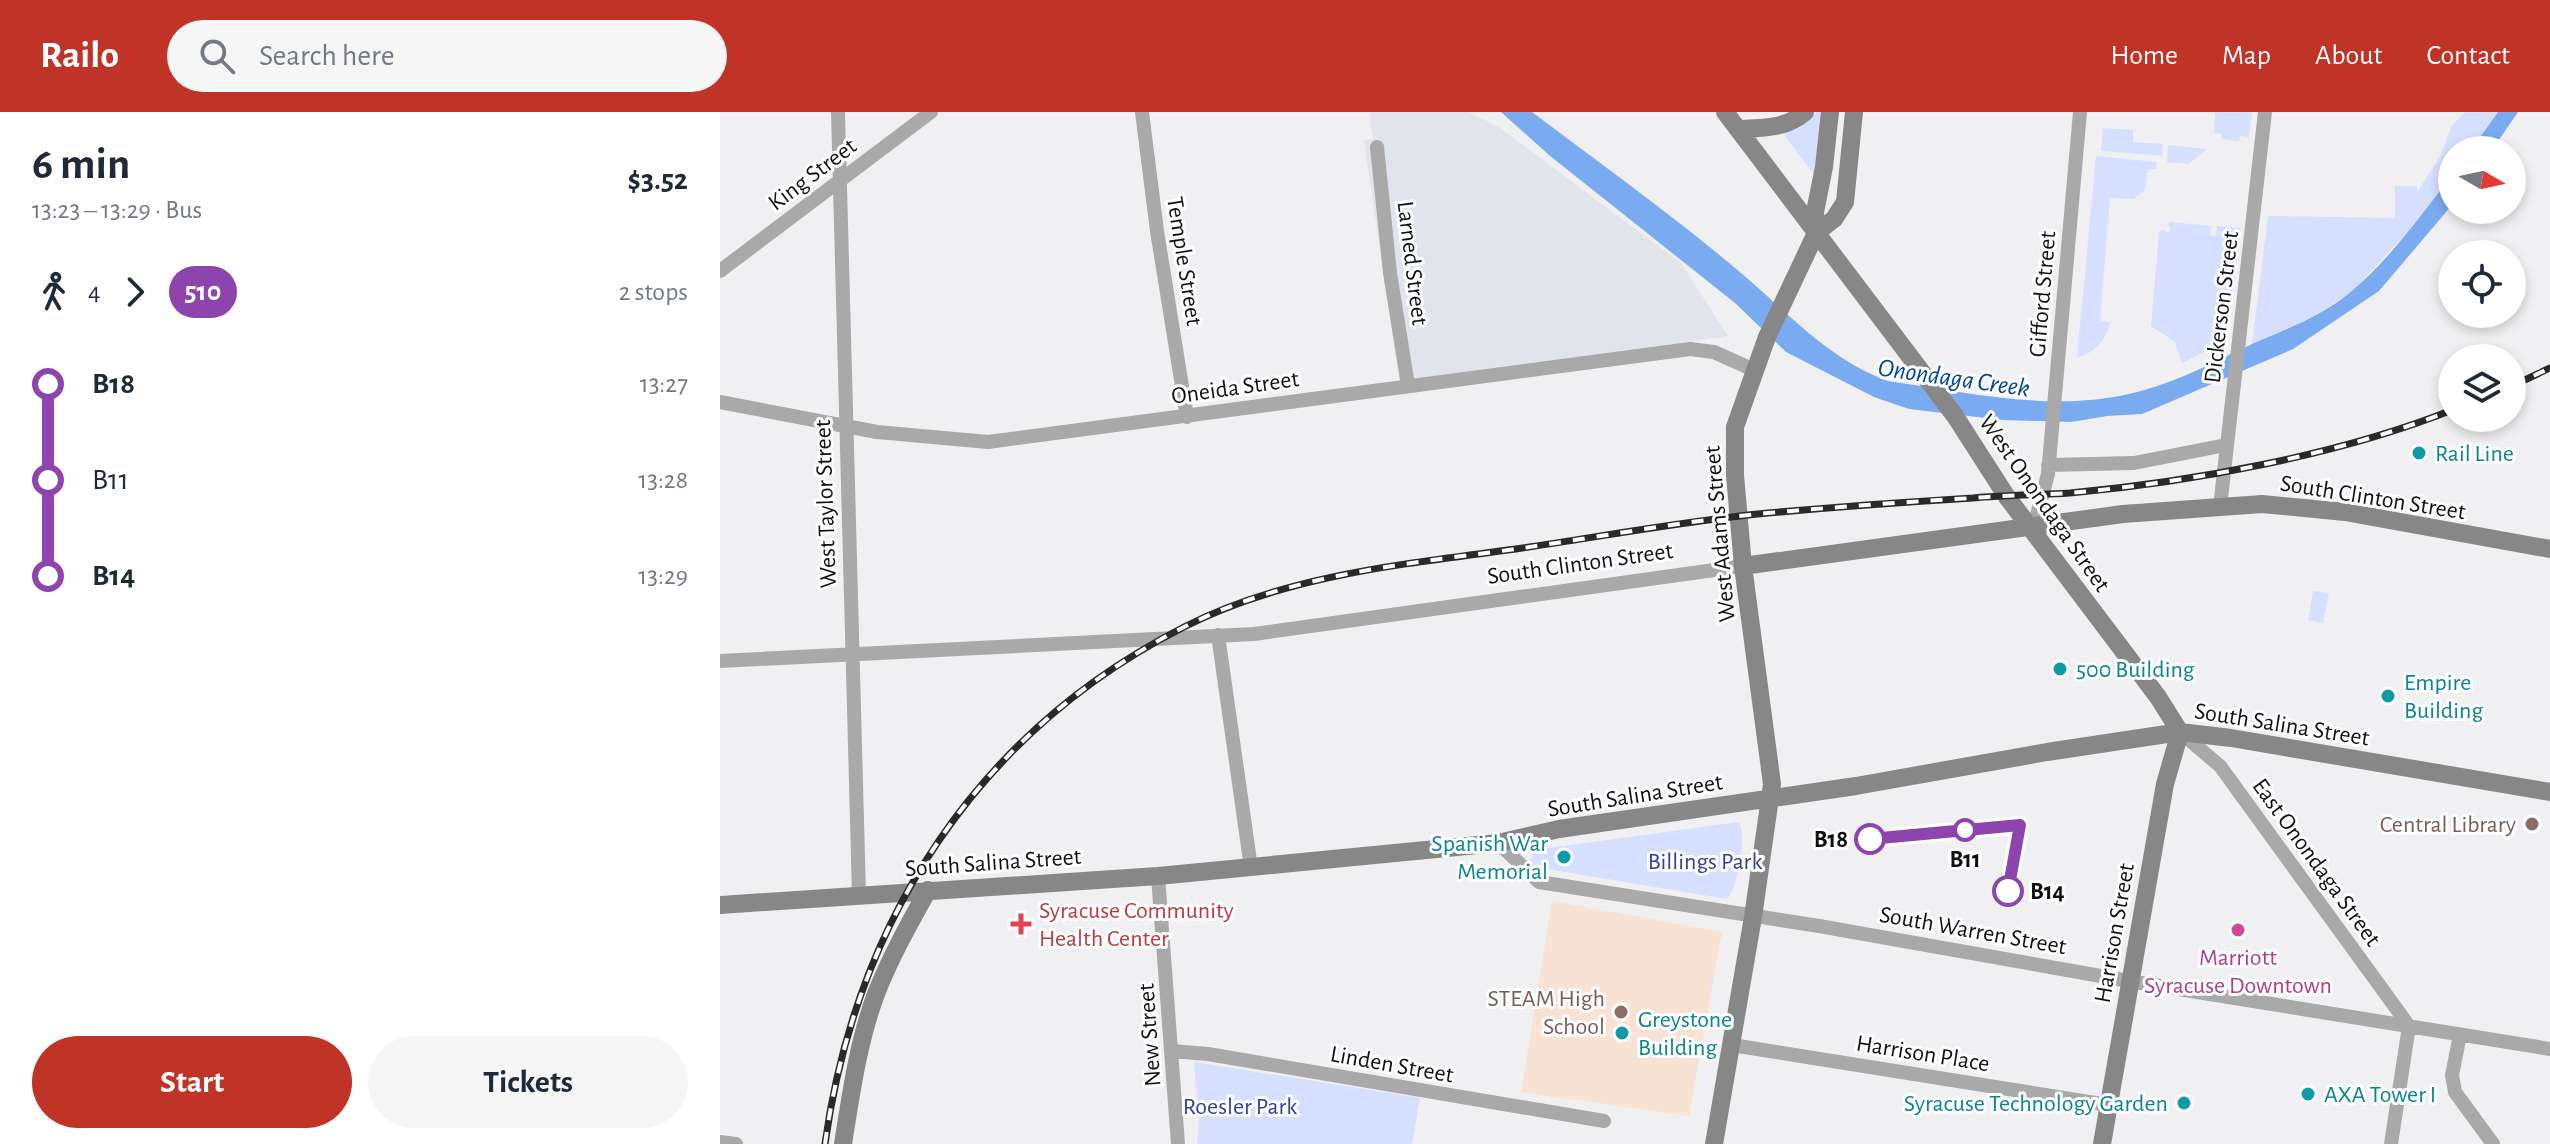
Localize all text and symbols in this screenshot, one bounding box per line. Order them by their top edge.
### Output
search box [167,20,727,92]
icon: search [195,34,239,78]
text: Railo [40,37,119,75]
text: Search here [259,41,395,71]
text: Home [2111,42,2178,70]
text: Map [2222,42,2271,70]
text: About [2315,42,2383,70]
text: Contact [2427,42,2510,70]
street label: King Street [764,134,861,216]
north arrow [2438,136,2526,224]
map controls [2438,136,2526,432]
text: 6 min [32,143,130,187]
text: $3.52 [628,165,688,195]
street label: Temple Street [1162,195,1206,328]
text: 13:23 – 13:29 · Bus [32,197,202,223]
street label: Larned Street [1392,200,1432,327]
street label: Dickerson Street [2201,229,2243,385]
street label: Gifford Street [2026,230,2060,358]
button: locate [2438,240,2526,328]
icon: walk [32,270,76,314]
icon: forward [113,270,157,314]
text: 510 [185,278,221,306]
text: 4 [88,279,101,305]
text: 2 stops [619,279,688,305]
button: layers [2438,344,2526,432]
water label: Onondaga Creek [1876,354,2031,402]
street label: Oneida Street [1170,367,1301,409]
text: B18 [92,369,135,399]
text: 13:27 [640,371,688,397]
street label: West Onondaga Street [1974,411,2114,597]
street label: West Taylor Street [811,419,841,589]
place label: Rail Line [2435,442,2514,466]
street label: West Adams Street [1700,444,1740,623]
marker: Rail Line [2410,444,2428,462]
text: B11 [92,465,129,495]
text: 13:28 [638,467,688,493]
street label: South Clinton Street [2278,471,2468,525]
street label: South Clinton Street [1486,539,1675,589]
text: B14 [92,561,135,591]
text: 13:29 [638,563,688,589]
place label: 500 Building [2076,658,2195,682]
marker: 500 Building [2051,660,2069,678]
place label: Empire Building [2404,671,2483,723]
marker: Empire Building [2379,687,2397,705]
street label: South Salina Street [2193,699,2371,751]
street label: South Salina Street [1546,770,1725,822]
street label: East Onondaga Street [2248,774,2385,951]
place label: Central Library [2380,813,2516,837]
marker: Central Library [2523,815,2541,833]
marker: B11 [1954,819,1976,841]
marker: B18 [1855,824,1885,854]
place label: B18 [1814,828,1848,852]
place label: Spanish War Memorial [1431,832,1548,884]
street label: South Salina Street [904,845,1082,881]
marker: Spanish War Memorial [1555,848,1573,866]
place label: B11 [1949,848,1981,872]
park label: Billings Park [1648,850,1762,874]
street label: Harrison Street [2091,861,2139,1005]
marker: B14 [1993,876,2023,906]
place label: B14 [2030,880,2065,904]
place label: Syracuse Community Health Center [1039,899,1234,951]
street label: South Warren Street [1878,903,2068,959]
marker: Syracuse Community Health Center [1010,913,1032,935]
marker: Marriott Syracuse Downtown [2229,921,2247,939]
place label: Marriott Syracuse Downtown [2144,946,2332,998]
street label: New Street [1134,982,1166,1087]
place label: STEAM High School [1488,987,1605,1039]
marker: STEAM High School [1612,1003,1630,1021]
place label: Greystone Building [1638,1008,1732,1060]
marker: Greystone Building [1613,1024,1631,1042]
street label: Harrison Place [1854,1032,1991,1076]
button: Start [32,1036,352,1128]
button: Tickets [368,1036,688,1128]
street label: Linden Street [1328,1042,1456,1088]
place label: AXA Tower I [2324,1083,2436,1107]
marker: AXA Tower I [2299,1085,2317,1103]
place label: Syracuse Technology Garden [1904,1092,2168,1116]
marker: Syracuse Technology Garden [2175,1094,2193,1112]
park label: Roesler Park [1183,1095,1297,1119]

